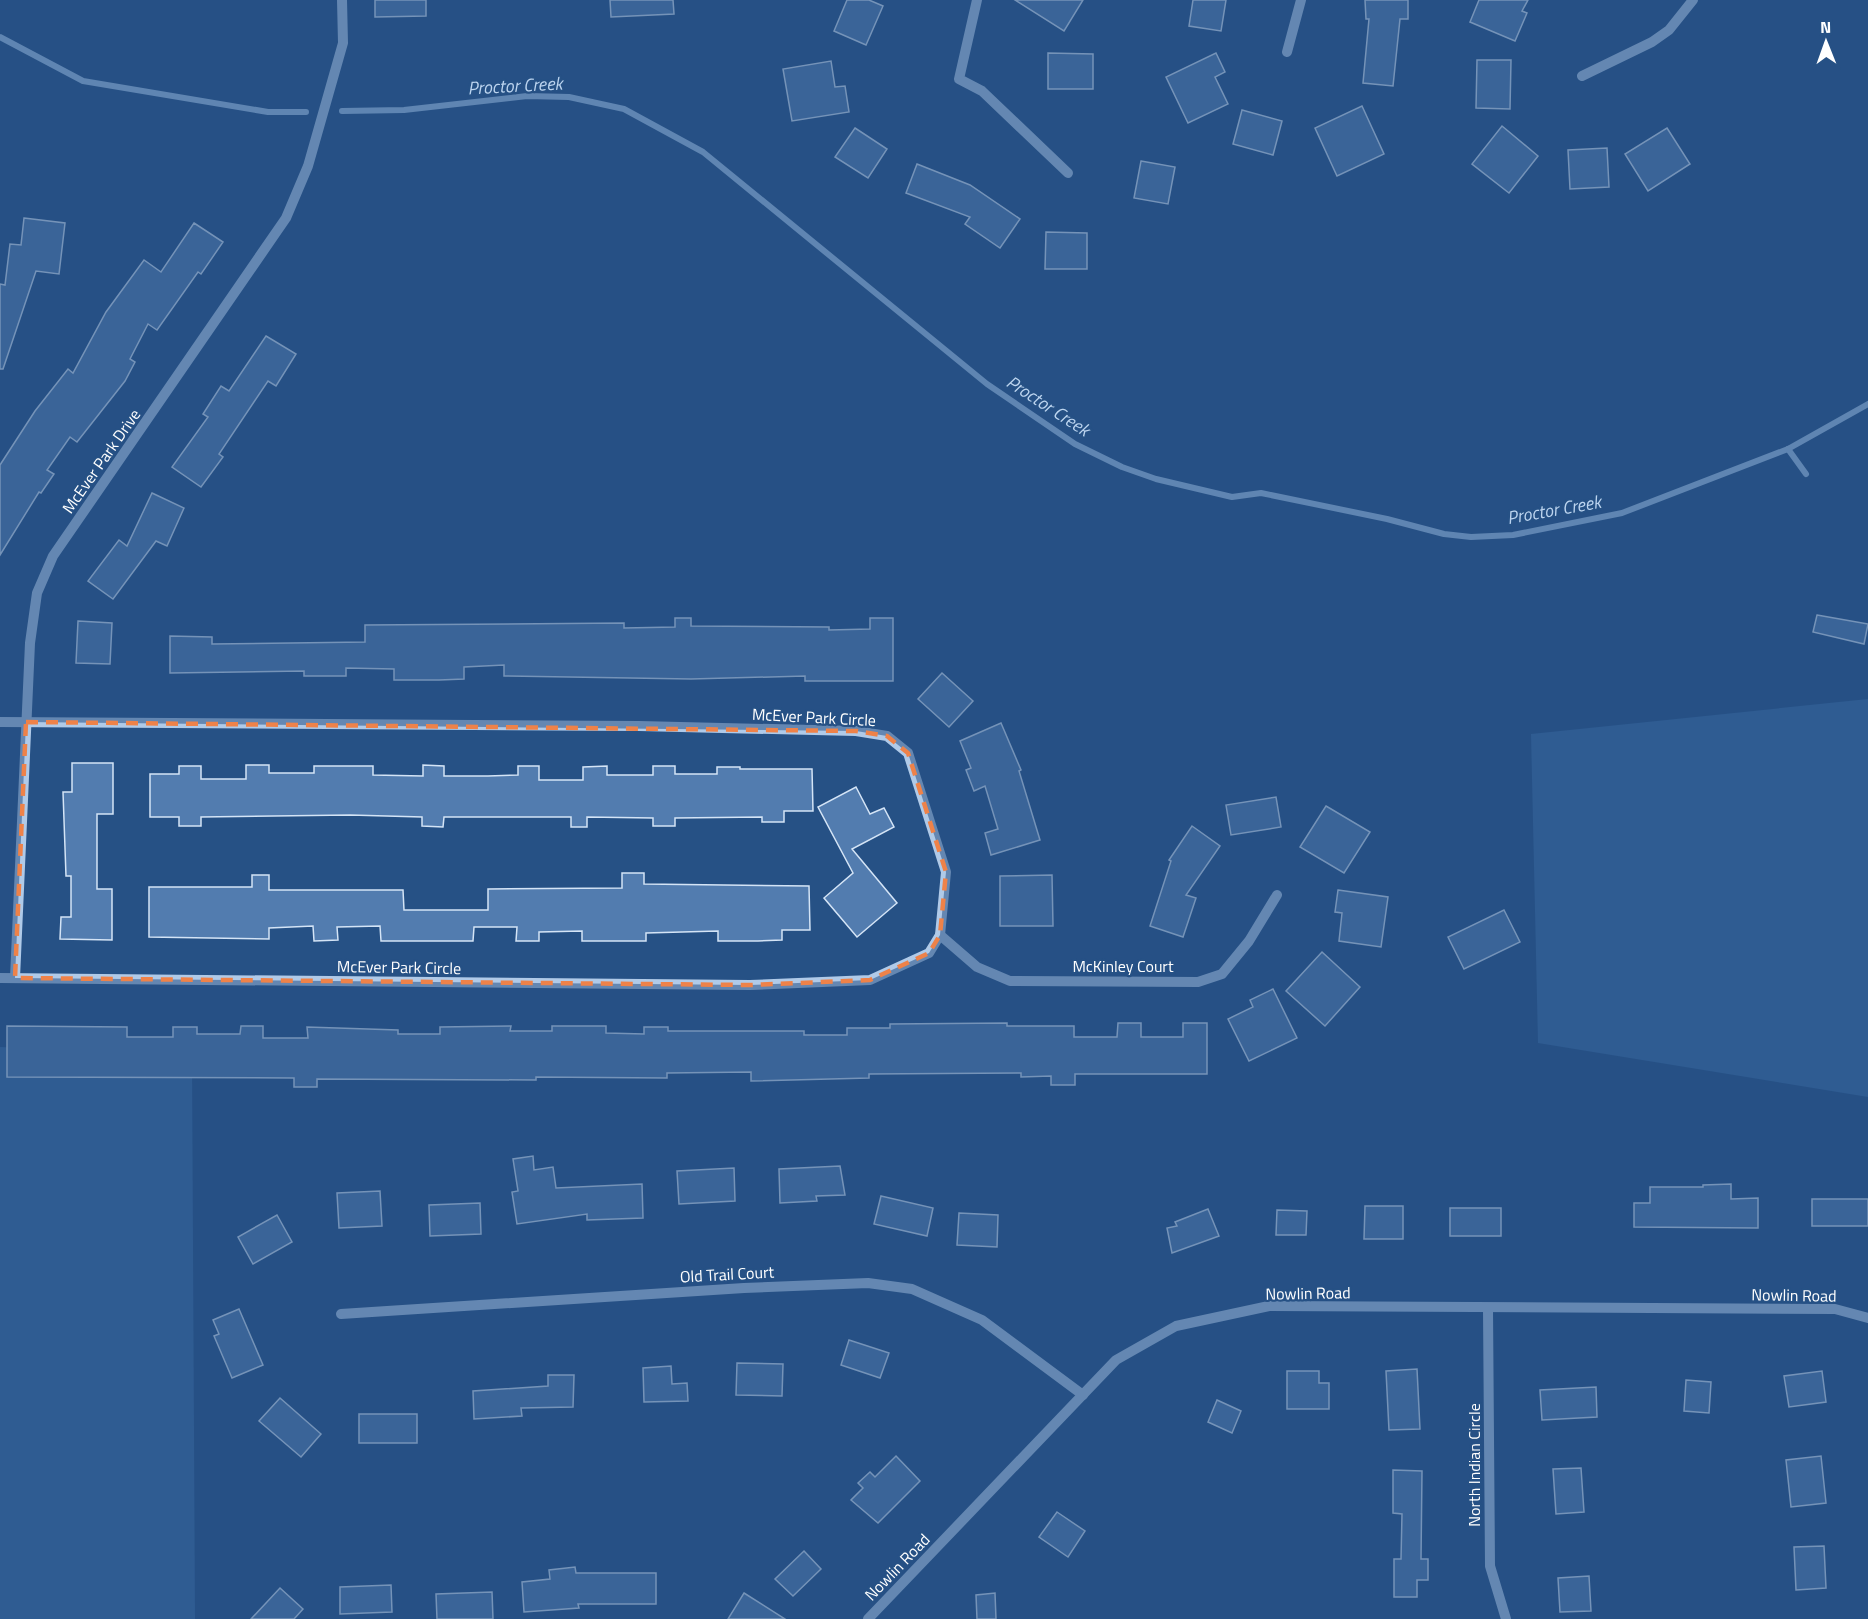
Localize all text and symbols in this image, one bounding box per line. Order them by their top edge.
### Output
north arrow [1796,12,1856,72]
text: N [1820,15,1831,39]
water label: Proctor Creek [467,69,565,101]
water label: Proctor Creek [1001,368,1097,444]
street label: McEver Park Drive [56,404,146,518]
water label: Proctor Creek [1505,488,1605,531]
street label: McEver Park Circle [751,702,877,732]
street label: McEver Park Circle [337,954,461,980]
street label: McKinley Court [1072,954,1174,978]
street label: Old Trail Court [679,1260,775,1288]
street label: Nowlin Road [1265,1280,1351,1306]
street label: Nowlin Road [1751,1282,1837,1308]
street label: North Indian Circle [1462,1403,1486,1527]
street label: Nowlin Road [859,1528,935,1606]

